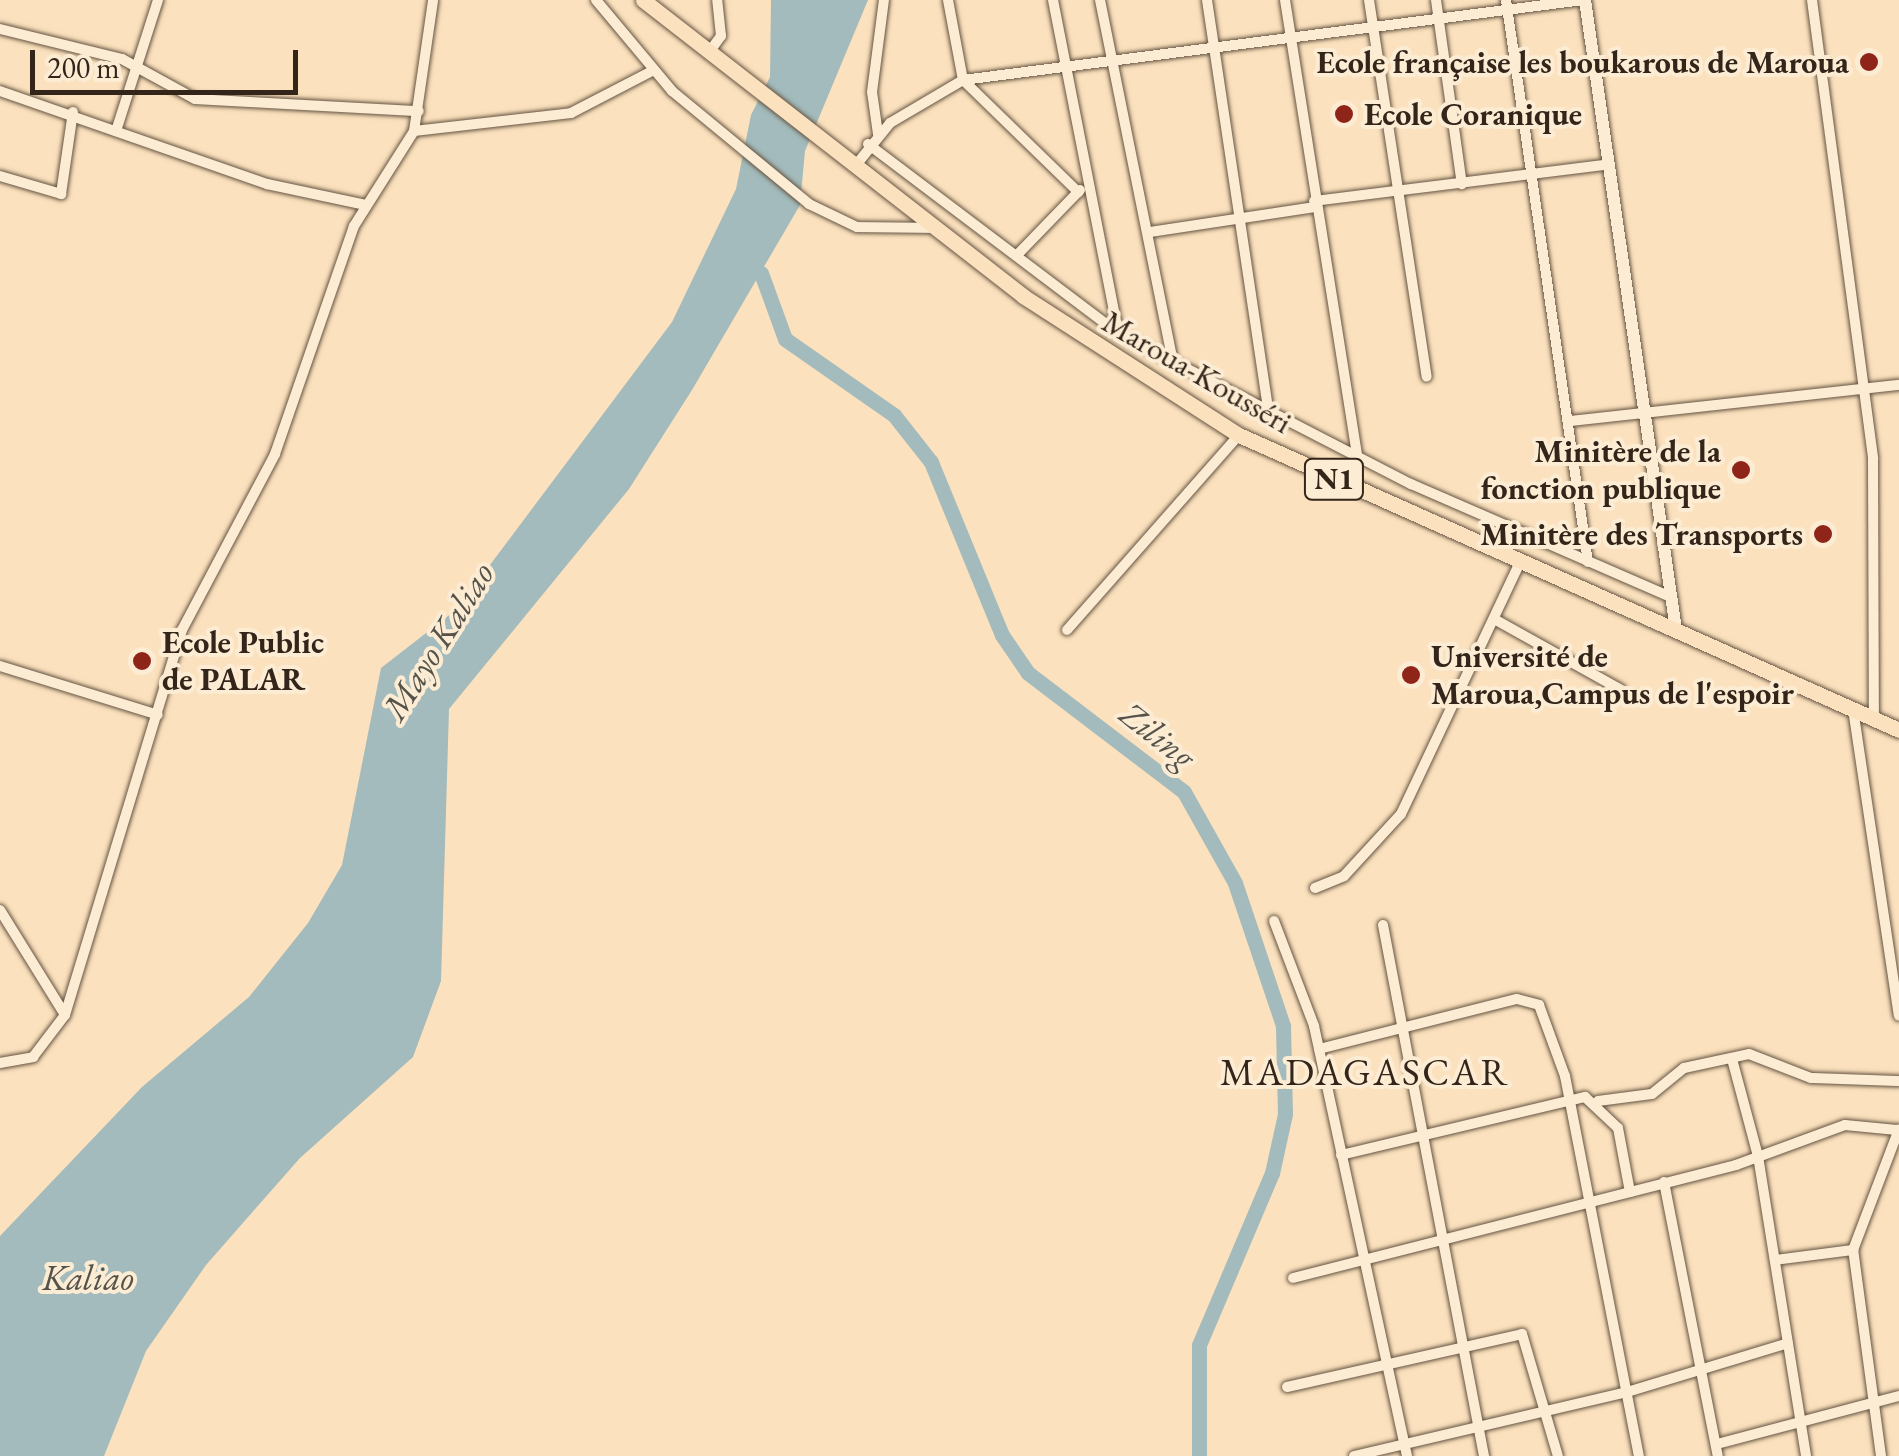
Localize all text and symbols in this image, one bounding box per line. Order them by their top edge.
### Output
scale bar [35,30,302,92]
place label: Ecole française les boukarous de Maroua [1316,43,1849,81]
text: 200 m [47,48,120,87]
marker: Ecole française les boukarous de Maroua [1858,51,1880,73]
place label: Ecole Coranique [1364,95,1582,133]
marker: Ecole Coranique [1333,103,1355,125]
street label: Maroua-Kousséri [1096,302,1298,442]
place label: Minitère de la fonction publique [1481,433,1721,508]
road number: N1 [1302,454,1366,504]
marker: Minitère de la fonction publique [1730,459,1752,481]
place label: Minitère des Transports [1480,515,1803,553]
marker: Minitère des Transports [1812,523,1834,545]
water label: Mayo Kaliao [373,555,503,727]
place label: Ecole Public de PALAR [162,624,324,699]
place label: Université de Maroua,Campus de l'espoir [1431,638,1794,713]
marker: Ecole Public de PALAR [131,650,153,672]
marker: Université de Maroua,Campus de l'espoir [1400,664,1422,686]
water label: Ziling [1112,692,1204,778]
district label: MADAGASCAR [1220,1049,1510,1095]
water label: Kaliao [42,1257,134,1299]

